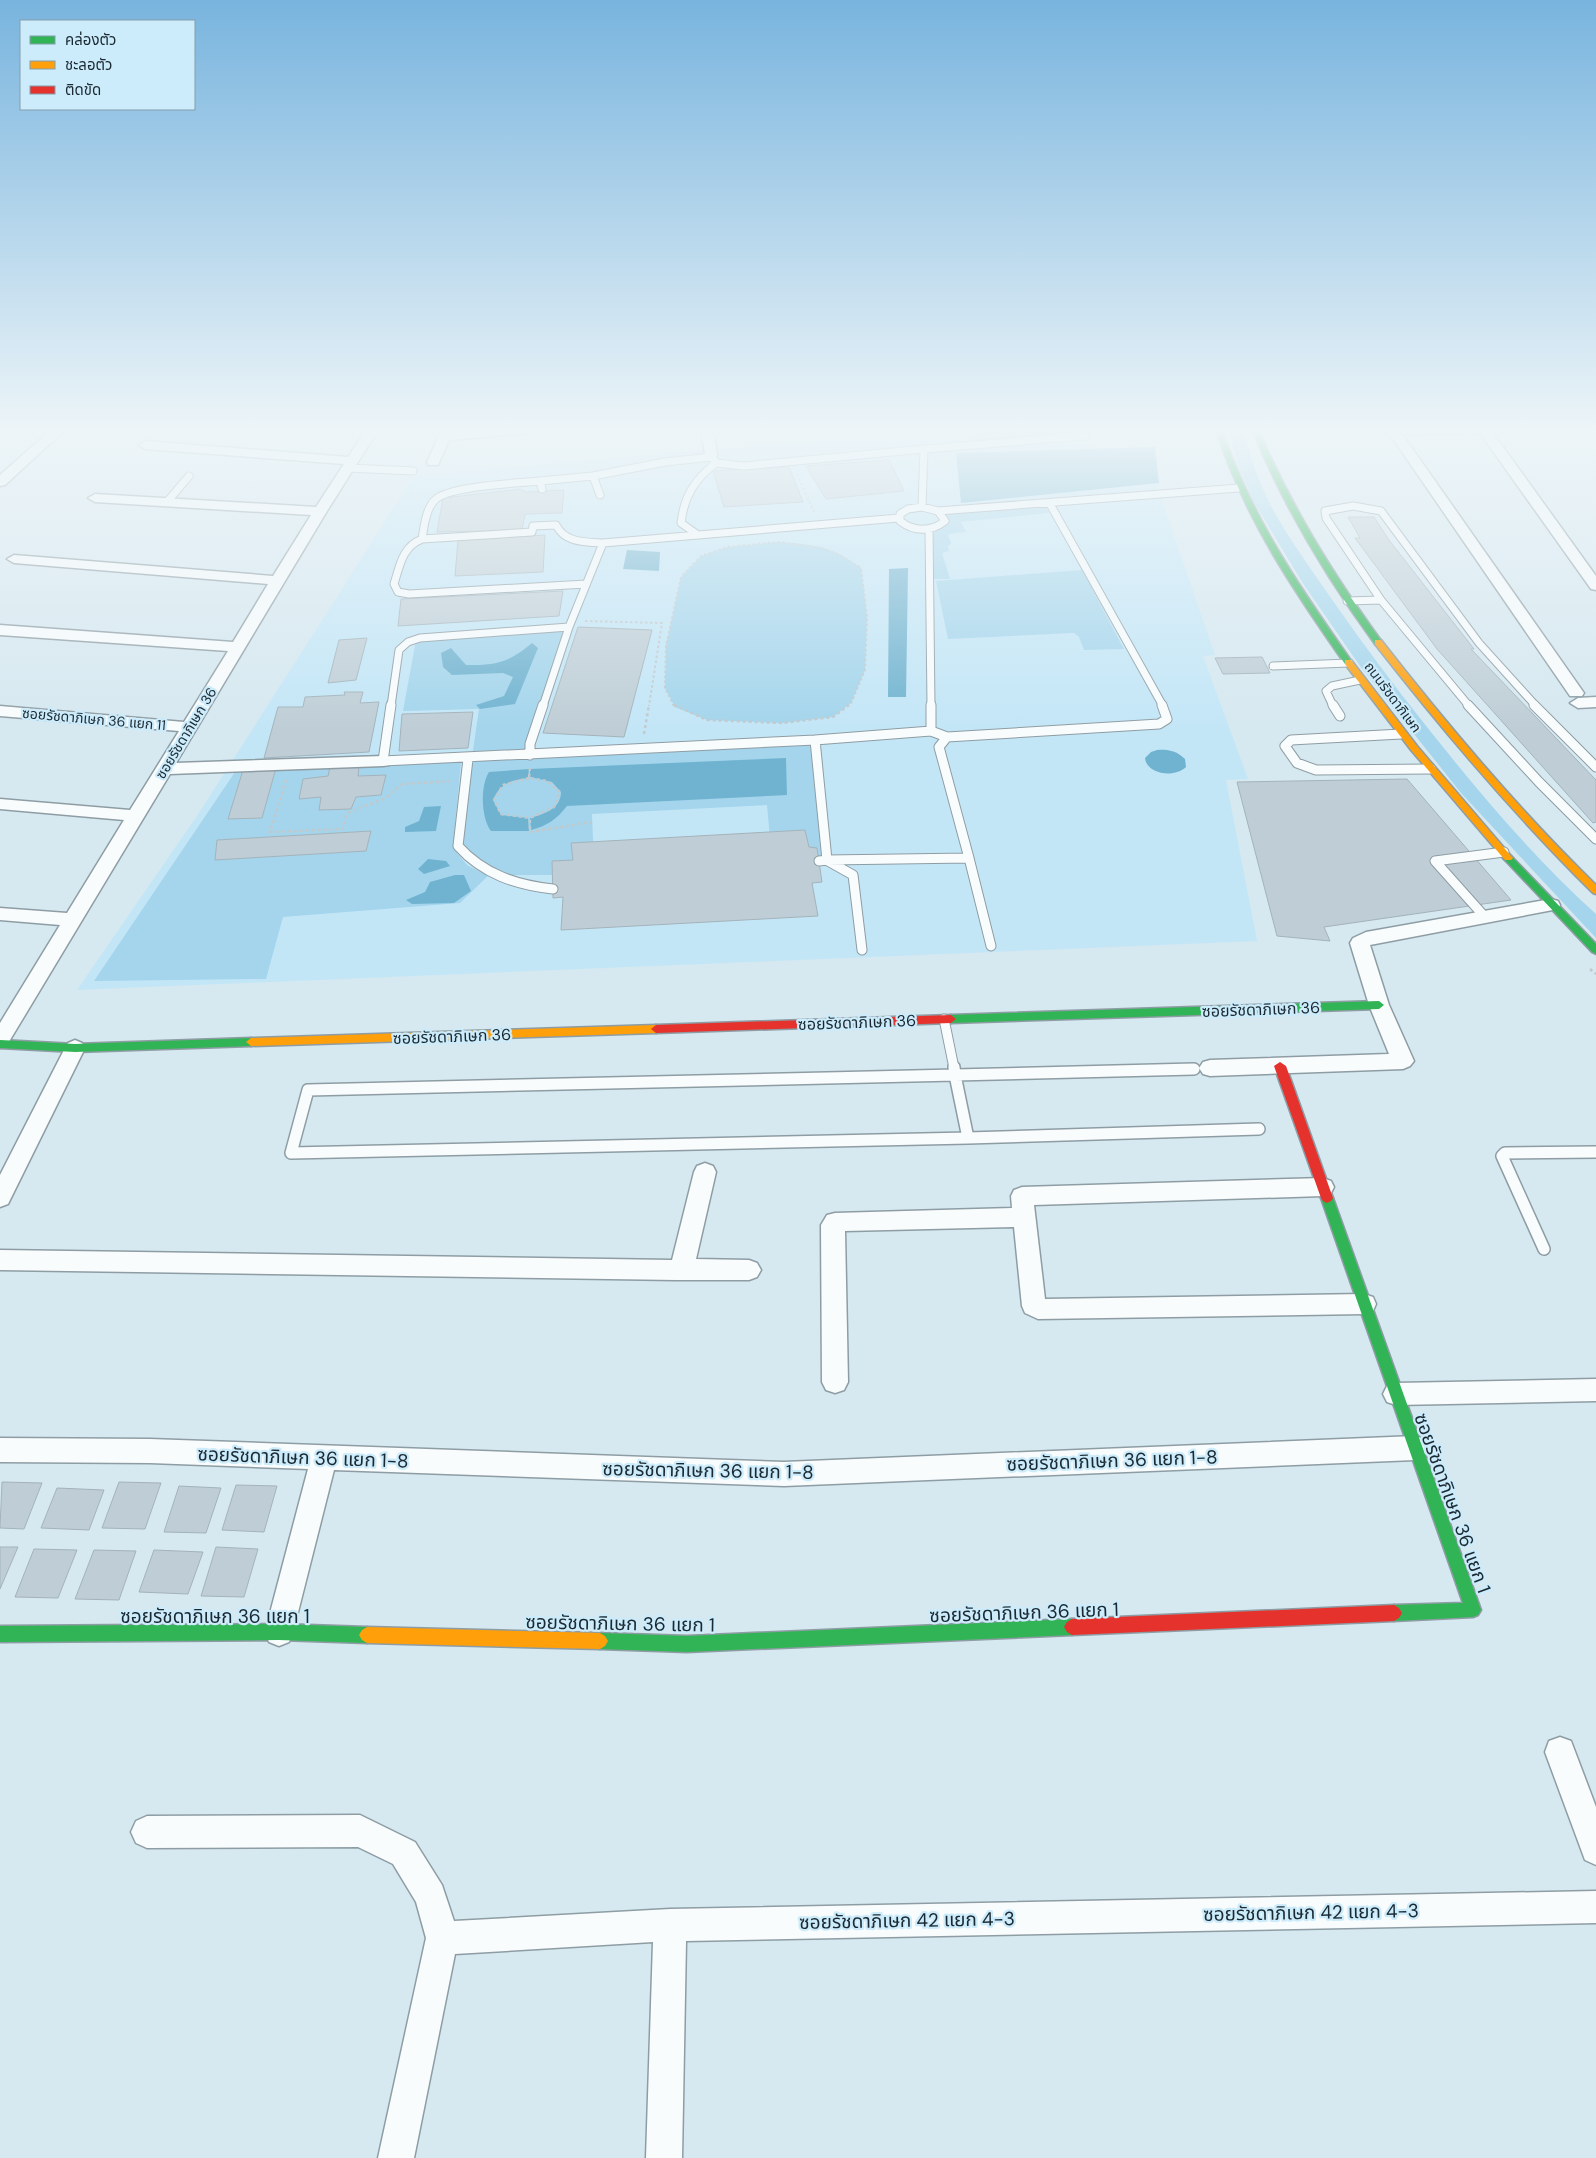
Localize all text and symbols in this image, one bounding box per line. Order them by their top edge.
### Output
legend [20,20,195,110]
text: คล่องตัว [65,30,116,50]
text: ชะลอตัว [65,55,112,75]
text: ติดขัด [65,80,101,100]
street label: ถนนรัชดาภิเษก [1360,658,1426,736]
street label: ซอยรัชดาภิเษก 36 [152,684,220,782]
street label: ซอยรัชดาภิเษก 36 แยก 11 [21,704,167,734]
street label: ซอยรัชดาภิเษก 36 [1202,997,1321,1022]
street label: ซอยรัชดาภิเษก 36 [798,1010,917,1035]
street label: ซอยรัชดาภิเษก 36 [393,1024,512,1049]
street label: ซอยรัชดาภิเษก 36 แยก 1 [1408,1410,1497,1596]
street label: ซอยรัชดาภิเษก 36 แยก 1-8 [197,1441,409,1474]
street label: ซอยรัชดาภิเษก 36 แยก 1-8 [1006,1444,1218,1477]
street label: ซอยรัชดาภิเษก 36 แยก 1-8 [602,1456,814,1485]
street label: ซอยรัชดาภิเษก 36 แยก 1 [929,1597,1119,1628]
street label: ซอยรัชดาภิเษก 36 แยก 1 [120,1604,310,1629]
street label: ซอยรัชดาภิเษก 36 แยก 1 [525,1609,715,1638]
street label: ซอยรัชดาภิเษก 42 แยก 4-3 [1203,1898,1419,1927]
street label: ซอยรัชดาภิเษก 42 แยก 4-3 [799,1906,1015,1935]

